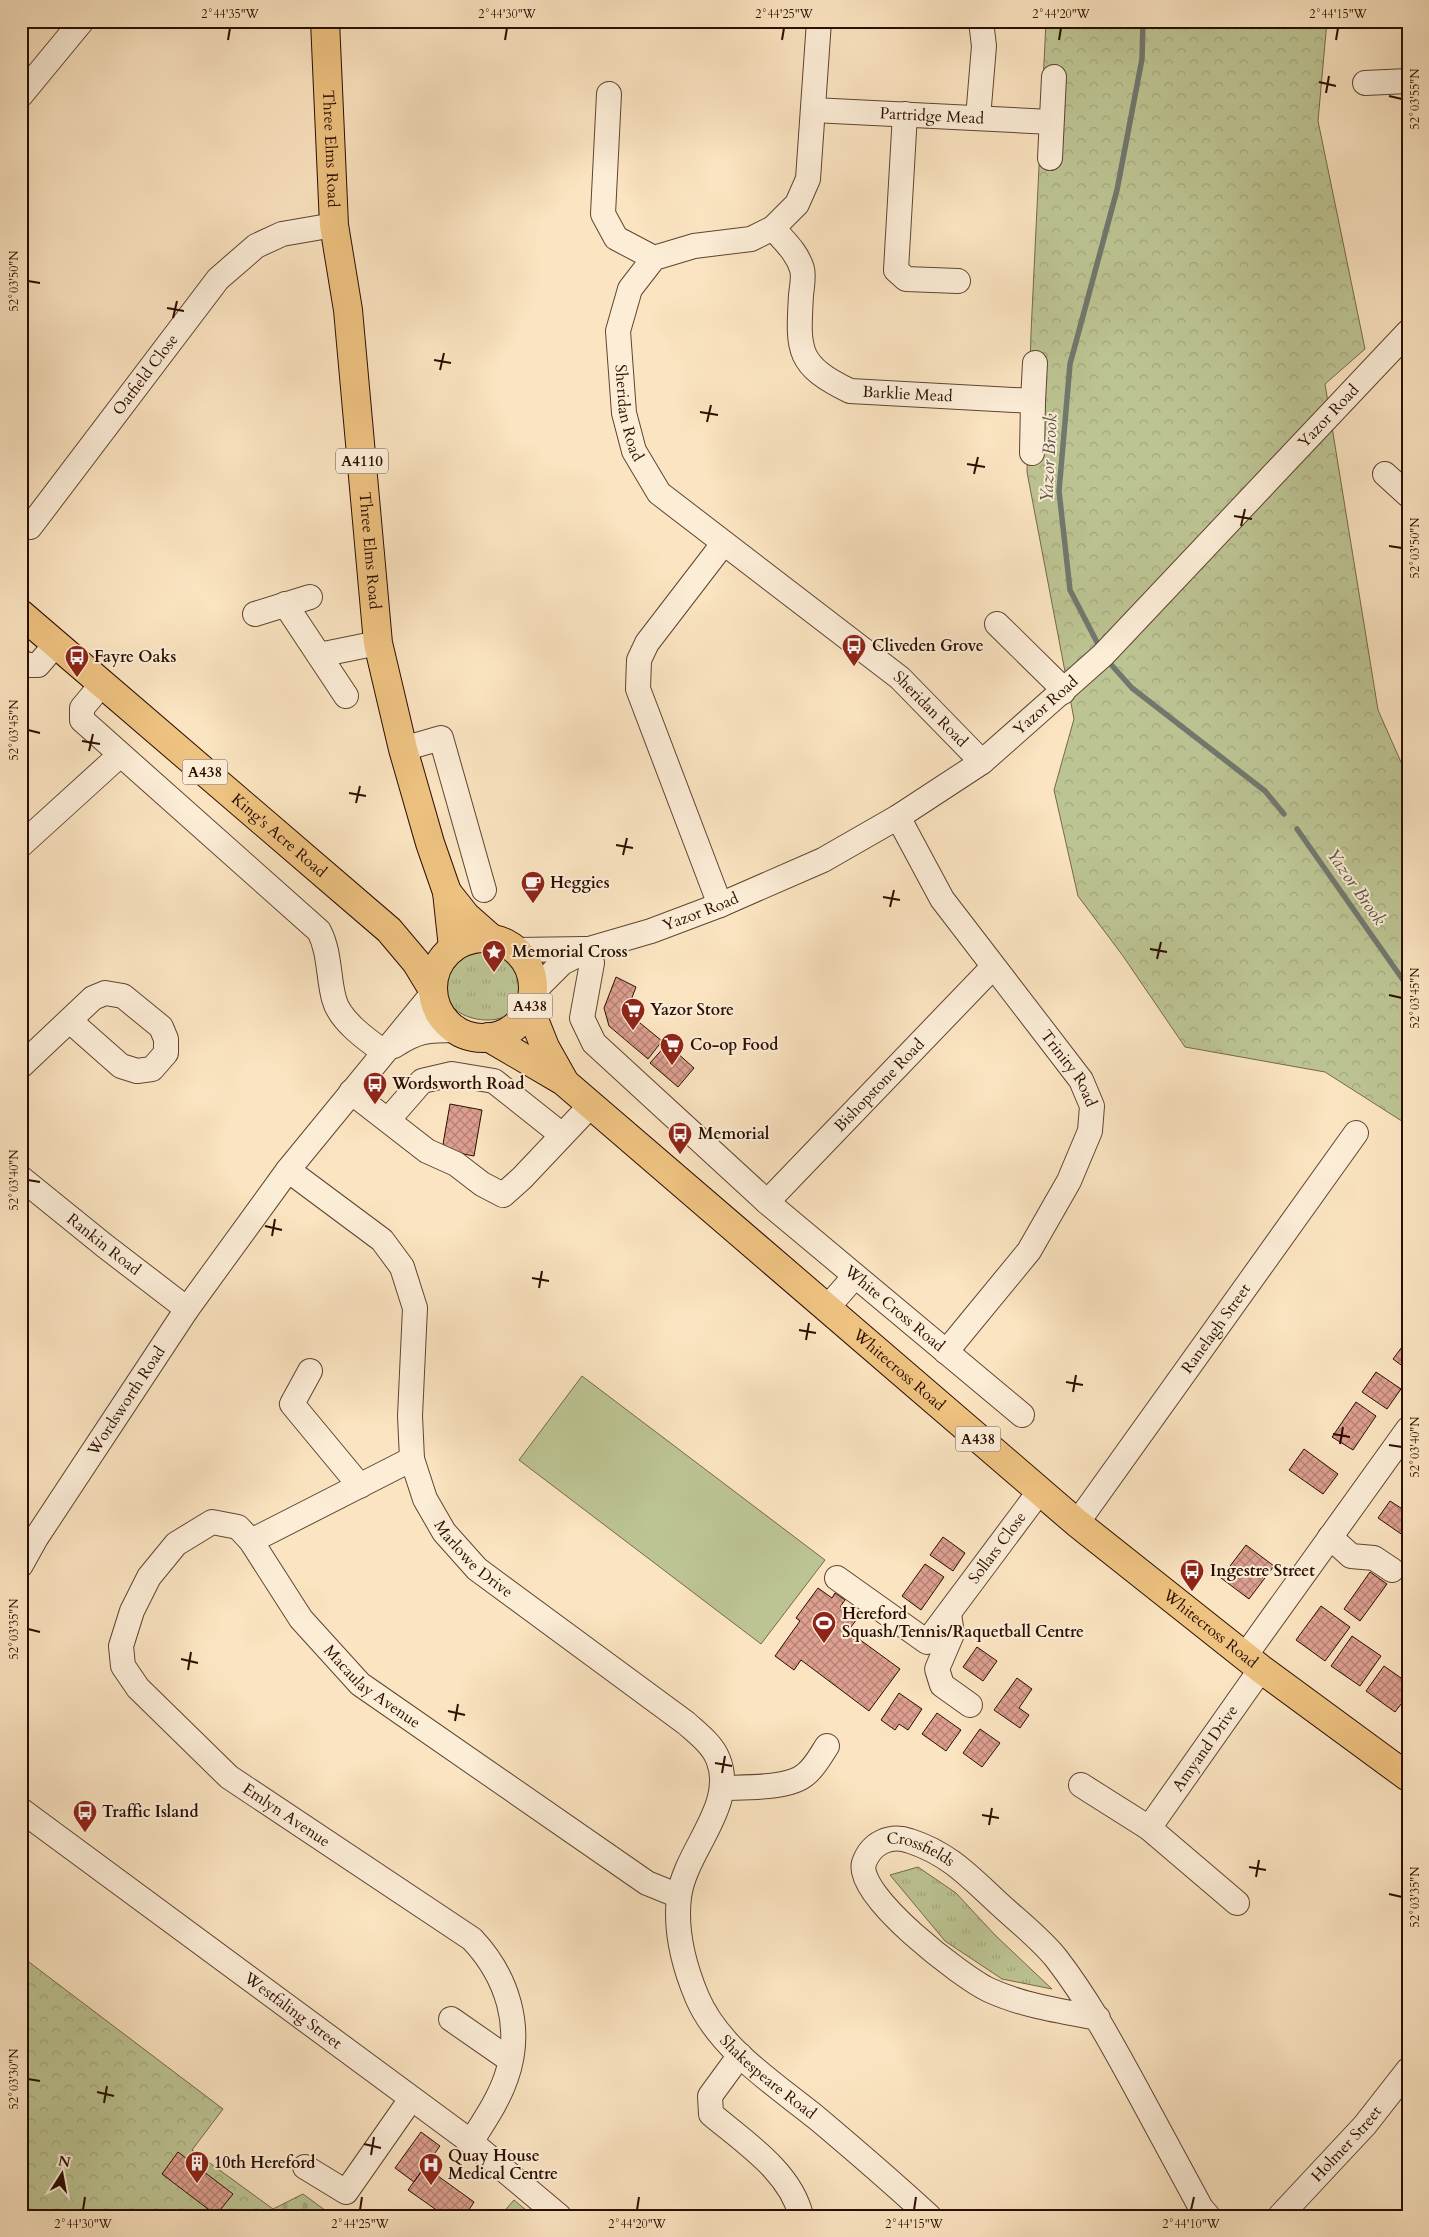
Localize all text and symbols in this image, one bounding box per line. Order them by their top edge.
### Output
text: 2°44'35"W [201,6,260,22]
text: 2°44'30"W [478,6,537,22]
text: 2°44'25"W [755,6,814,22]
text: 2°44'20"W [1032,6,1091,22]
text: 2°44'15"W [1309,6,1368,22]
text: 52°03'55"N [1407,68,1423,129]
street label: Three Elms Road [317,90,344,209]
street label: Partridge Mead [879,102,985,130]
text: 52°03'50"N [6,250,22,311]
street label: Oatfield Close [107,330,183,420]
street label: Sheridan Road [609,364,649,466]
street label: Yazor Road [1293,379,1364,453]
street label: Barklie Mead [862,381,954,408]
water label: Yazor Brook [1034,413,1064,503]
road number: A4110 [336,448,388,474]
street label: Three Elms Road [353,491,386,611]
text: 52°03'50"N [1407,517,1423,578]
bus stop icon: Cliveden Grove [841,633,867,667]
place label: Cliveden Grove [872,635,984,657]
bus stop icon: Fayre Oaks [64,644,90,678]
place label: Fayre Oaks [94,646,176,668]
street label: Sheridan Road [889,666,973,752]
street label: Yazor Road [1008,671,1083,740]
text: 52°03'45"N [6,699,22,760]
road number: A438 [182,760,228,784]
street label: King's Acre Road [227,788,332,883]
water label: Yazor Brook [1320,843,1392,931]
cafe icon: Heggies [520,870,546,904]
place label: Heggies [550,872,610,894]
street label: Yazor Road [659,887,743,937]
place icon: Memorial Cross [481,939,507,973]
place label: Memorial Cross [512,941,628,963]
text: 52°03'45"N [1407,967,1423,1028]
road number: A438 [508,994,552,1018]
supermarket icon: Yazor Store [620,997,646,1031]
place label: Yazor Store [650,999,734,1021]
street label: Trinity Road [1035,1025,1102,1111]
supermarket icon: Co-op Food [659,1032,685,1066]
street label: Bishopstone Road [829,1033,930,1137]
place label: Co-op Food [690,1034,778,1056]
bus stop icon: Wordsworth Road [362,1071,388,1105]
place label: Wordsworth Road [391,1073,524,1095]
bus stop icon: Memorial [667,1121,693,1155]
place label: Memorial [698,1123,770,1145]
text: 52°03'40"N [6,1149,22,1210]
street label: Rankin Road [62,1208,146,1281]
street label: White Cross Road [839,1259,950,1357]
street label: Ranelagh Street [1176,1279,1256,1378]
street label: Whitecross Road [847,1323,950,1416]
street label: Wordsworth Road [82,1342,171,1461]
text: 52°03'40"N [1407,1416,1423,1477]
road number: A438 [956,1426,1000,1452]
street label: Sollars Close [963,1507,1032,1588]
street label: Marlowe Drive [429,1516,517,1603]
bus stop icon: Ingestre Street [1179,1558,1205,1592]
place label: Ingestre Street [1210,1560,1315,1582]
street label: Whitecross Road [1158,1584,1263,1673]
text: 52°03'35"N [6,1598,22,1659]
place label: Hereford Squash/Tennis/Raquetball Centre [842,1603,1084,1643]
sports icon: Hereford Squash/Tennis/Raquetball Centre [811,1610,837,1644]
street label: Macaulay Avenue [319,1640,425,1734]
street label: Amyand Drive [1167,1701,1243,1796]
street label: Emlyn Avenue [238,1778,335,1852]
bus stop icon: Traffic Island [72,1799,98,1833]
place label: Traffic Island [102,1801,199,1823]
street label: Crossfields [886,1827,959,1872]
text: 52°03'35"N [1407,1866,1423,1927]
street label: Westfaling Street [239,1967,346,2054]
street label: Shakespeare Road [714,2030,821,2125]
text: 52°03'30"N [6,2048,22,2109]
street label: Holmer Street [1306,2101,1387,2187]
place label: Quay House Medical Centre [448,2145,558,2185]
north arrow [38,2150,88,2200]
building icon: 10th Hereford [184,2150,210,2184]
text: N [57,2151,72,2172]
place label: 10th Hereford [214,2152,315,2174]
hospital icon: Quay House Medical Centre [418,2152,444,2186]
text: 2°44'30"W [54,2216,113,2232]
text: 2°44'25"W [331,2216,390,2232]
text: 2°44'20"W [608,2216,667,2232]
text: 2°44'15"W [885,2216,944,2232]
text: 2°44'10"W [1162,2216,1221,2232]

